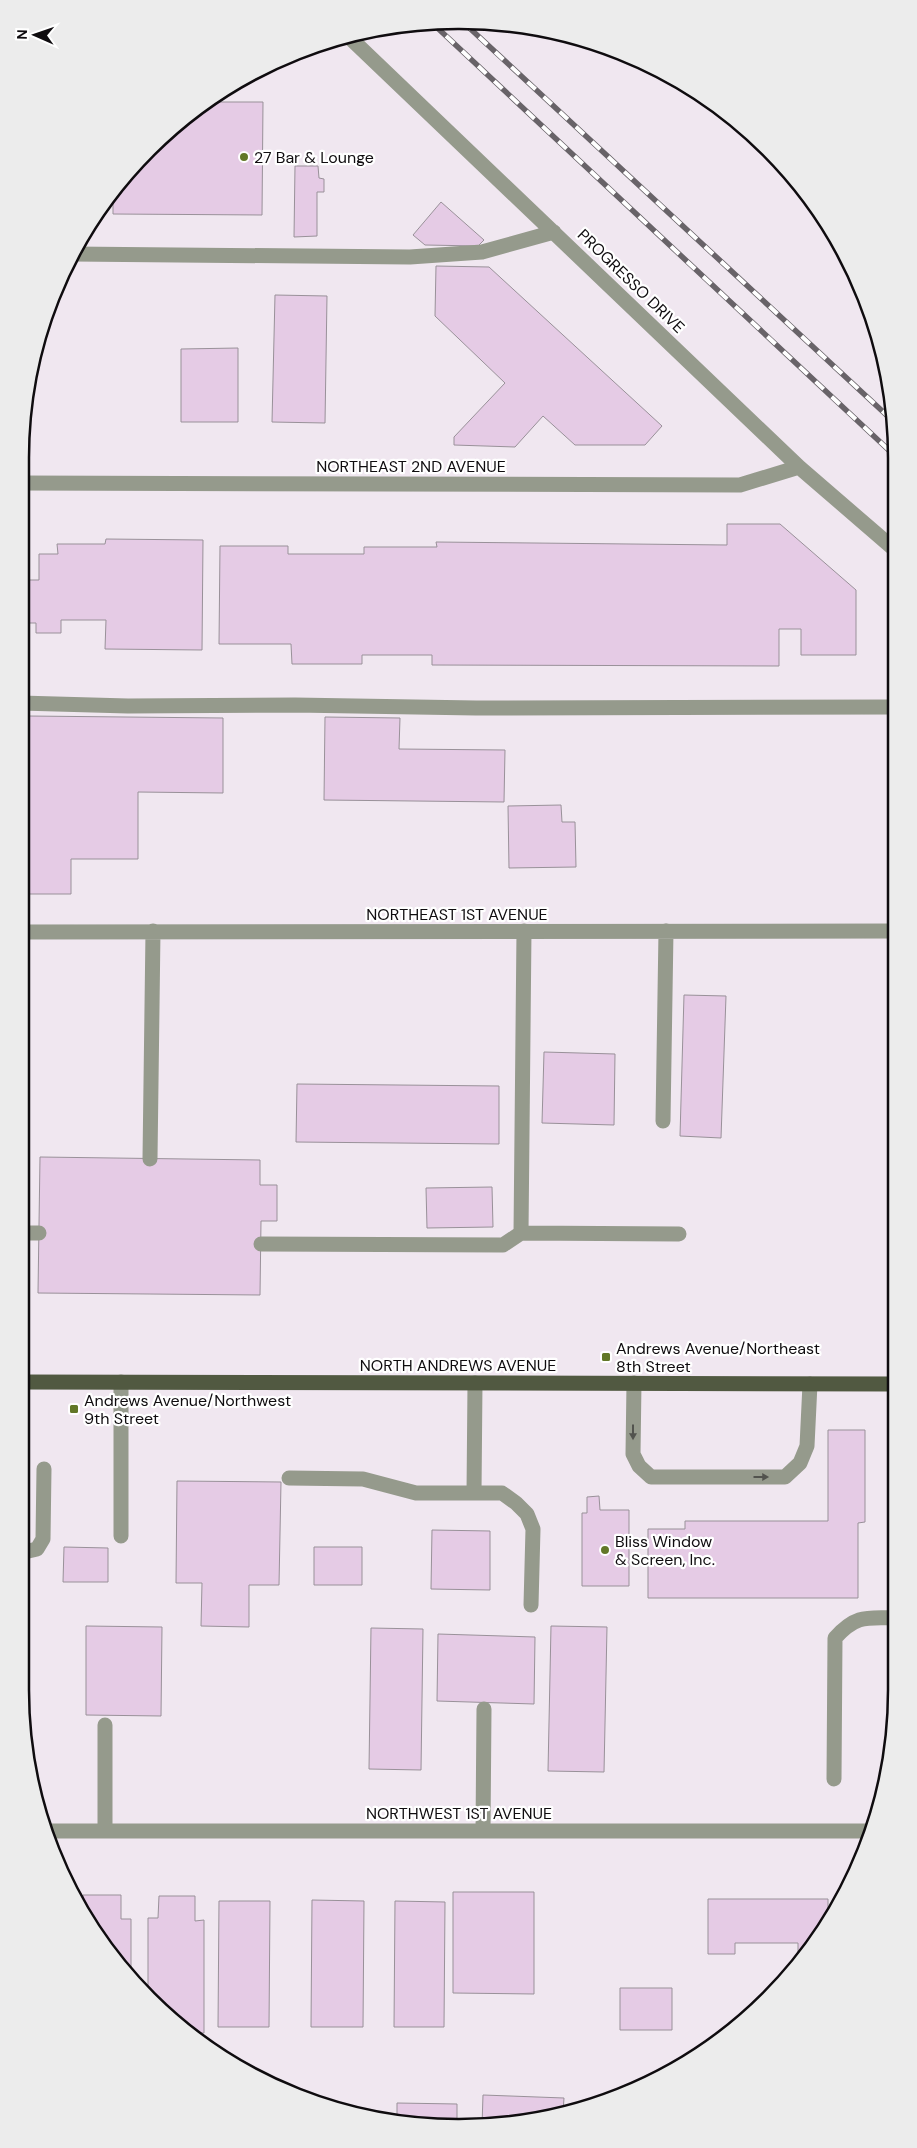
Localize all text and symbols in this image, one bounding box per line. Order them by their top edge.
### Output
north arrow [10,10,60,60]
text: N [13,29,31,40]
place label: 27 Bar & Lounge [254,147,374,168]
marker: 27 Bar & Lounge [238,151,250,163]
street label: PROGRESSO DRIVE [573,224,689,338]
street label: NORTHEAST 2ND AVENUE [316,456,506,477]
street label: NORTHEAST 1ST AVENUE [366,904,548,925]
place label: Andrews Avenue/Northeast 8th Street [616,1338,820,1377]
marker: Andrews Avenue/Northeast 8th Street [600,1351,612,1363]
street label: NORTH ANDREWS AVENUE [360,1355,556,1376]
place label: Andrews Avenue/Northwest 9th Street [84,1390,291,1429]
marker: Andrews Avenue/Northwest 9th Street [68,1403,80,1415]
one-way arrow [629,1424,637,1440]
one-way arrow [754,1473,770,1481]
place label: Bliss Window & Screen, Inc. [615,1531,715,1570]
marker: Bliss Window & Screen, Inc. [599,1544,611,1556]
street label: NORTHWEST 1ST AVENUE [366,1803,552,1824]

